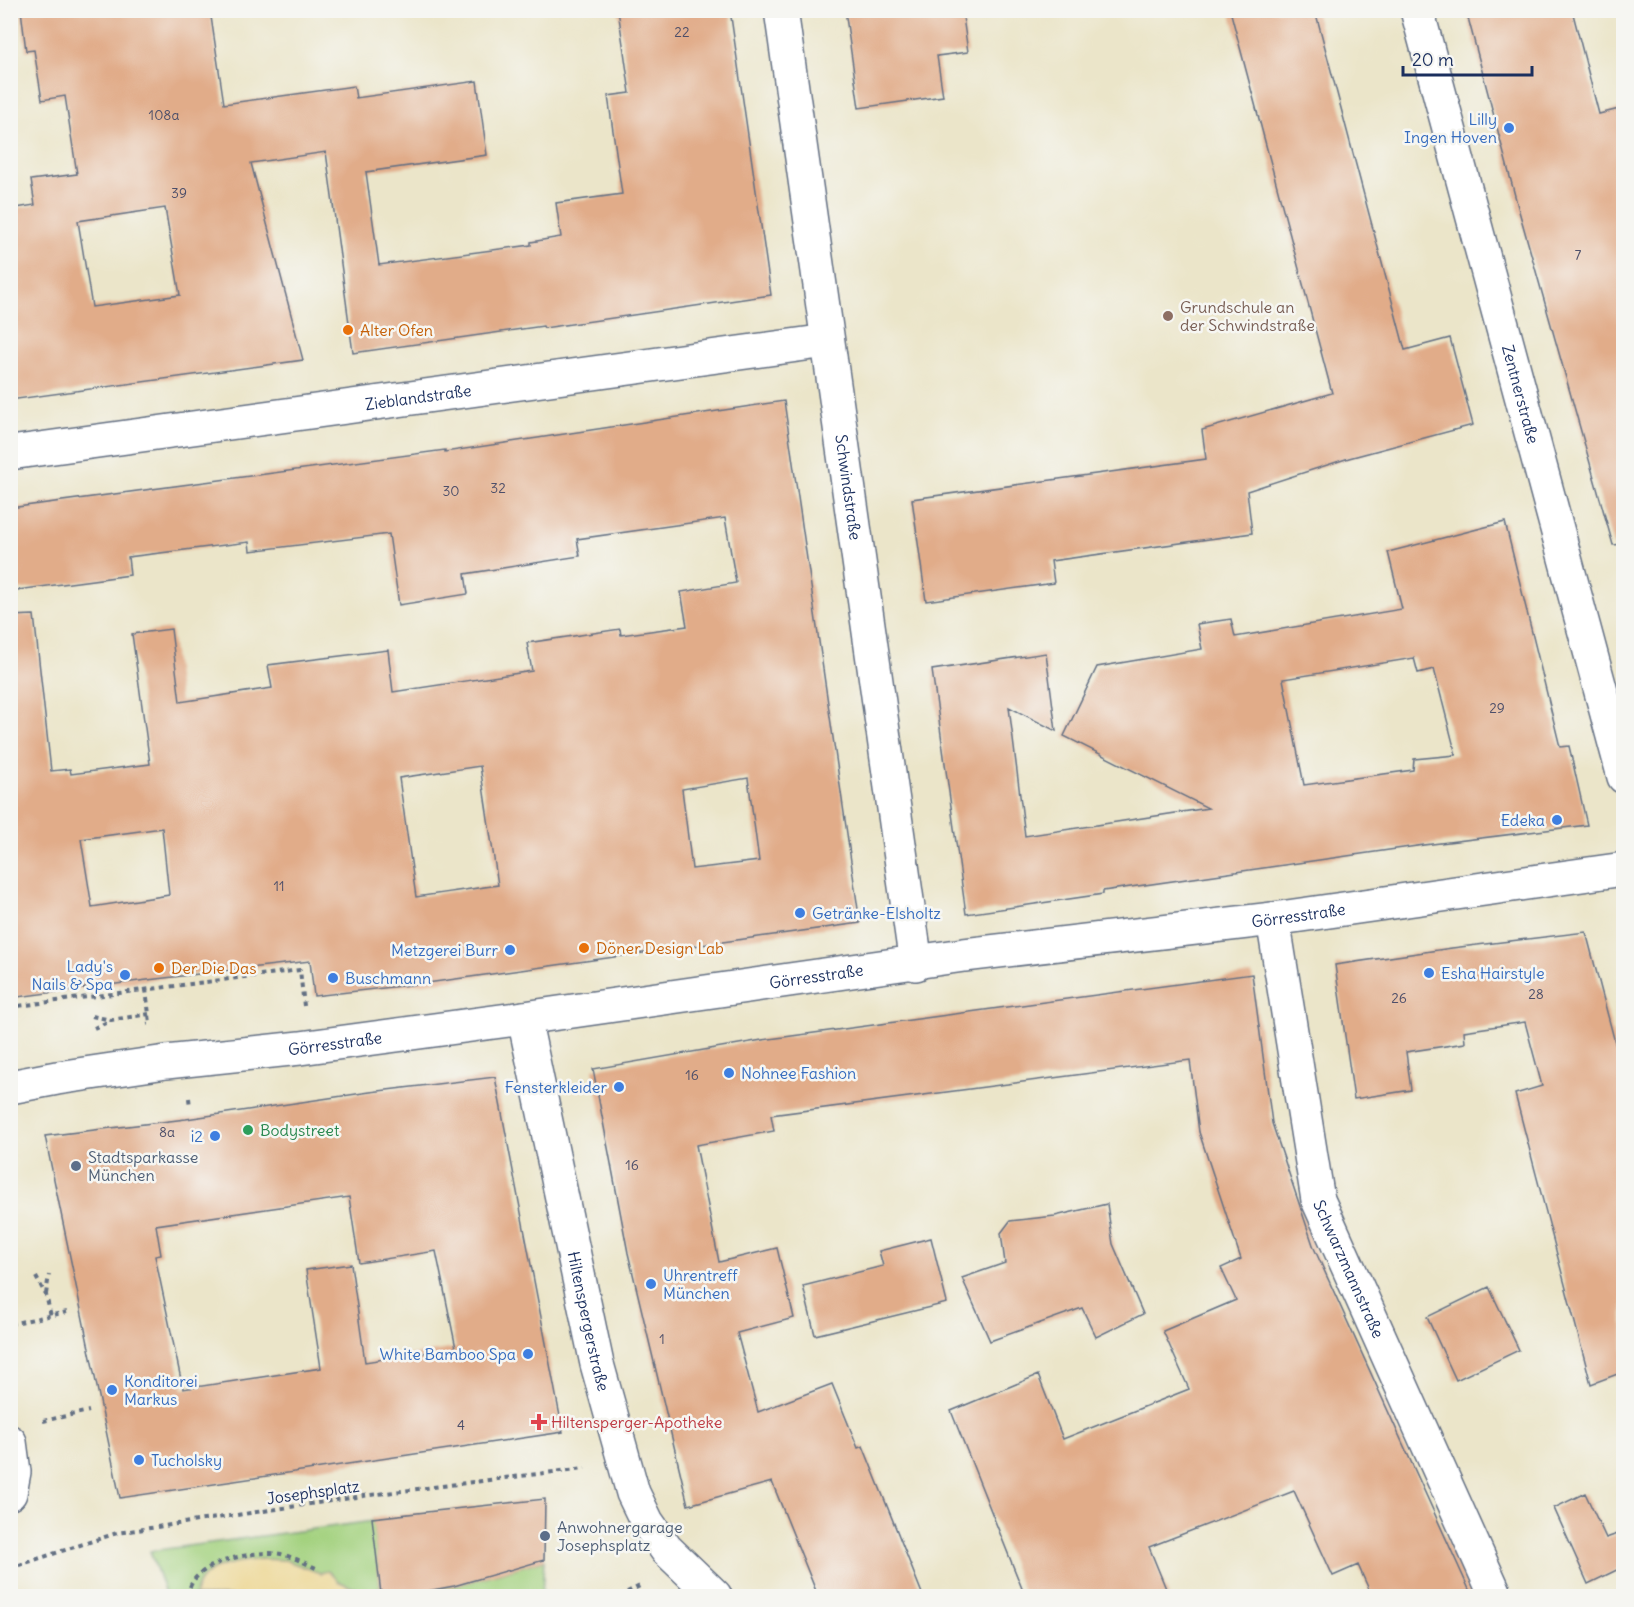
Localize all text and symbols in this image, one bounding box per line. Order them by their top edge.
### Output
house number: 22 [674,23,690,41]
scale bar [1403,39,1532,77]
text: 20 m [1412,48,1454,71]
house number: 108a [149,106,179,124]
place label: Lilly Ingen Hoven [1404,109,1497,147]
marker: Lilly Ingen Hoven [1502,121,1516,135]
house number: 39 [171,184,187,202]
house number: 7 [1575,246,1582,264]
place label: Grundschule an der Schwindstraße [1180,297,1315,335]
marker: Grundschule an der Schwindstraße [1161,309,1175,323]
place label: Alter Ofen [360,320,433,340]
marker: Alter Ofen [341,323,355,337]
street label: Zentnerstraße [1498,343,1544,446]
street label: Zieblandstraße [364,380,473,414]
street label: Schwindstraße [831,433,866,541]
house number: 32 [490,479,506,497]
house number: 30 [442,482,460,500]
house number: 29 [1489,699,1505,717]
place label: Edeka [1501,810,1545,830]
marker: Edeka [1550,813,1564,827]
house number: 11 [273,877,285,895]
street label: Görresstraße [1250,899,1347,931]
place label: Getränke-Elsholtz [812,903,941,923]
marker: Getränke-Elsholtz [793,906,807,920]
place label: Döner Design Lab [596,938,724,958]
place label: Metzgerei Burr [391,940,498,960]
marker: Döner Design Lab [577,941,591,955]
marker: Metzgerei Burr [503,943,517,957]
place label: Lady's Nails & Spa [31,956,113,994]
place label: Der Die Das [171,958,256,978]
street label: Görresstraße [768,960,865,993]
marker: Der Die Das [152,961,166,975]
place label: Esha Hairstyle [1441,963,1545,983]
marker: Esha Hairstyle [1422,966,1436,980]
marker: Lady's Nails & Spa [118,968,132,982]
place label: Buschmann [345,968,431,988]
marker: Buschmann [326,971,340,985]
house number: 28 [1528,985,1544,1003]
house number: 26 [1391,989,1407,1007]
street label: Görresstraße [287,1027,383,1059]
place label: Nohnee Fashion [741,1063,856,1083]
house number: 16 [685,1066,699,1084]
marker: Nohnee Fashion [722,1066,736,1080]
place label: Fensterkleider [505,1077,607,1097]
marker: Fensterkleider [612,1080,626,1094]
place label: Bodystreet [260,1120,340,1140]
house number: 8a [159,1123,175,1141]
marker: Bodystreet [241,1123,255,1137]
place label: i2 [191,1126,203,1146]
marker: i2 [208,1129,222,1143]
place label: Stadtsparkasse München [88,1147,198,1185]
house number: 16 [625,1156,639,1174]
marker: Stadtsparkasse München [69,1159,83,1173]
street label: Schwarzmannstraße [1309,1197,1389,1341]
street label: Hiltenspergerstraße [563,1249,614,1393]
place label: Uhrentreff München [663,1265,738,1303]
marker: Uhrentreff München [644,1277,658,1291]
house number: 1 [659,1330,665,1348]
place label: White Bamboo Spa [380,1344,516,1364]
marker: White Bamboo Spa [521,1347,535,1361]
place label: Konditorei Markus [124,1371,198,1409]
marker: Konditorei Markus [105,1383,119,1397]
place label: Hiltensperger-Apotheke [551,1412,722,1432]
marker: Hiltensperger-Apotheke [532,1415,546,1429]
house number: 4 [457,1416,465,1434]
place label: Tucholsky [151,1450,222,1470]
marker: Tucholsky [132,1453,146,1467]
street label: Josephsplatz [265,1476,361,1508]
place label: Anwohnergarage Josephsplatz [557,1517,683,1555]
marker: Anwohnergarage Josephsplatz [538,1529,552,1543]

